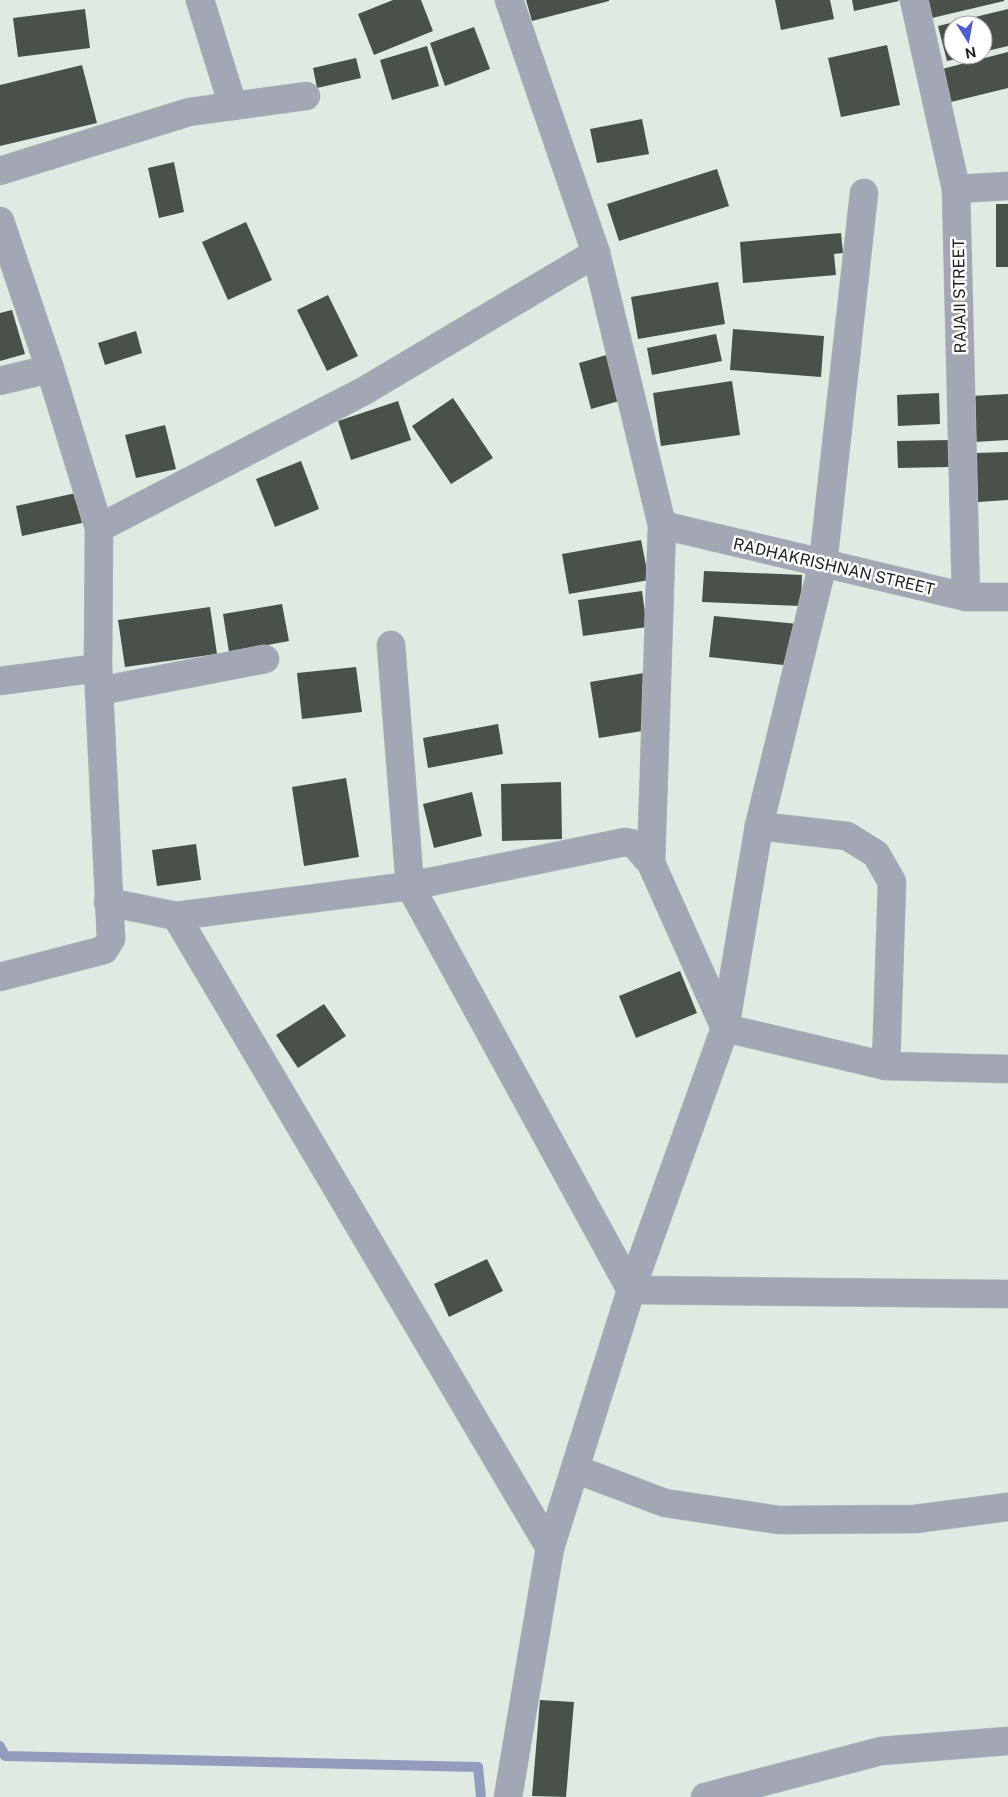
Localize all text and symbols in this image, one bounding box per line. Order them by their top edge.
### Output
north arrow [943,15,993,65]
text: N [964,44,977,62]
street label: RAJAJI STREET [949,238,970,353]
street label: RADHAKRISHNAN STREET [731,534,937,599]

